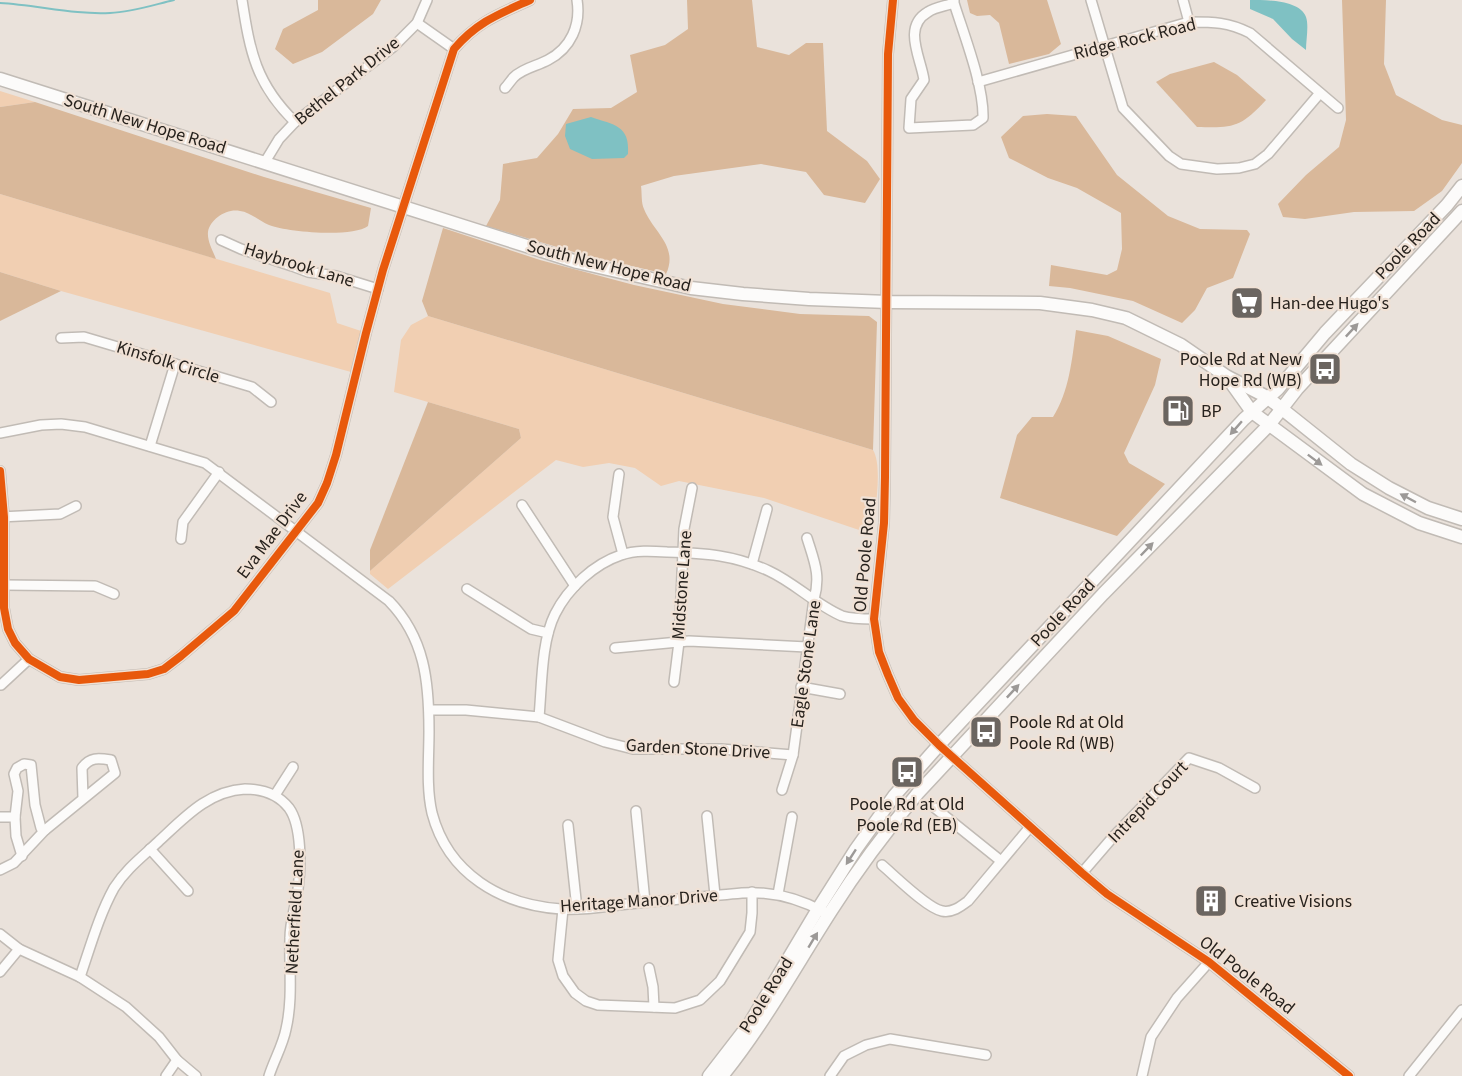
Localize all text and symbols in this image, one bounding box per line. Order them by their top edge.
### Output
street label: Ridge Rock Road [1071,12,1199,66]
street label: Bethel Park Drive [289,31,405,131]
street label: South New Hope Road [61,87,229,161]
street label: Poole Road [1369,207,1447,285]
street label: South New Hope Road [524,233,694,299]
street label: Haybrook Lane [241,236,357,294]
supermarket icon: Han-dee Hugo's [1229,285,1265,321]
place label: Han-dee Hugo's [1270,291,1389,316]
one-way arrow [1345,323,1358,338]
street label: Kinsfolk Circle [113,334,223,390]
place label: Poole Rd at New Hope Rd (WB) [1180,347,1302,393]
bus stop icon: Poole Rd at New Hope Rd (WB) [1307,351,1343,387]
fuel station icon: BP [1160,393,1196,429]
place label: BP [1201,399,1222,424]
one-way arrow [1230,420,1243,435]
one-way arrow [1307,454,1323,466]
street label: Eva Mae Drive [231,486,313,584]
one-way arrow [1399,493,1416,502]
street label: Old Poole Road [848,497,882,613]
street label: Midstone Lane [666,530,698,640]
one-way arrow [1140,541,1154,556]
street label: Poole Road [1025,573,1101,653]
street label: Eagle Stone Lane [785,599,827,729]
one-way arrow [1006,683,1020,698]
place label: Poole Rd at Old Poole Rd (WB) [1009,710,1124,756]
bus stop icon: Poole Rd at Old Poole Rd (WB) [968,714,1004,750]
street label: Garden Stone Drive [625,733,771,765]
bus stop icon: Poole Rd at Old Poole Rd (EB) [889,754,925,790]
street label: Intrepid Court [1102,755,1194,849]
place label: Poole Rd at Old Poole Rd (EB) [849,792,965,838]
street label: Netherfield Lane [279,849,311,975]
one-way arrow [846,849,857,865]
street label: Heritage Manor Drive [559,883,719,919]
building icon: Creative Visions [1193,883,1229,919]
place label: Creative Visions [1234,889,1352,914]
street label: Old Poole Road [1194,930,1300,1020]
one-way arrow [807,932,818,948]
street label: Poole Road [733,952,799,1038]

